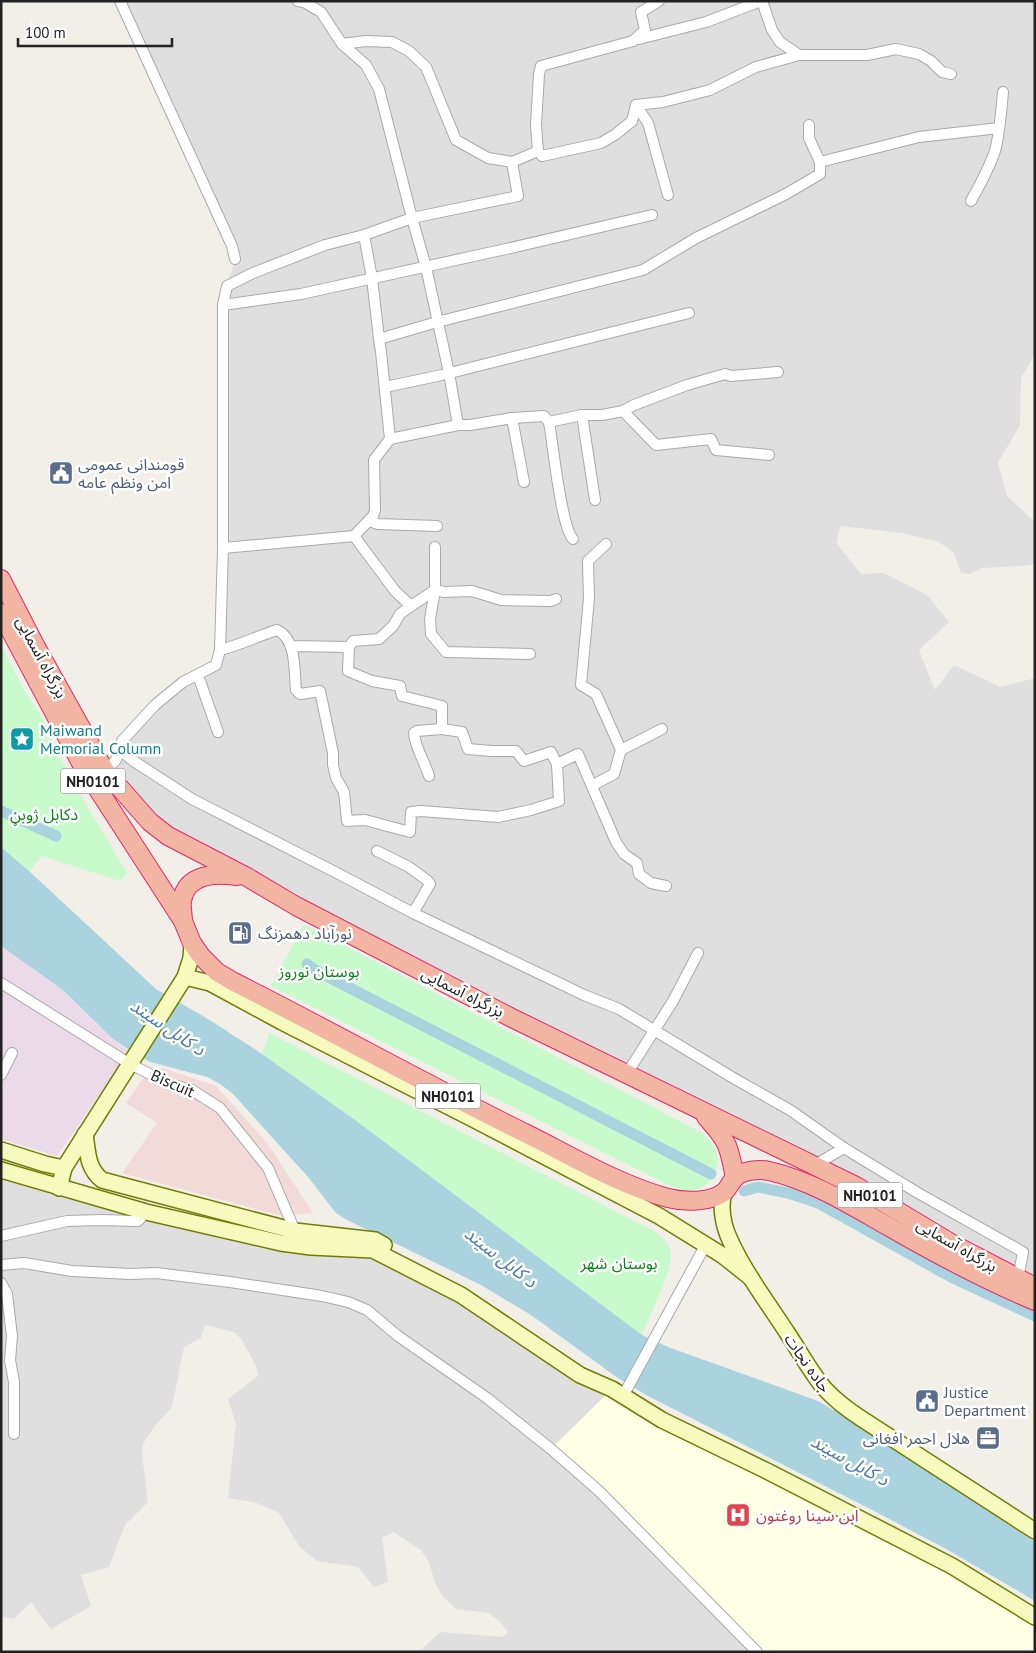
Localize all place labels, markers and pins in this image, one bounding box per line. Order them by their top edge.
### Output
place label: قومندانی عمومی امن ونظم عامه [78,454,184,495]
public building icon: قومندانی عمومی امن ونظم عامه [48,460,74,486]
place label: Maiwand Memorial Column [40,720,161,758]
place icon: Maiwand Memorial Column [9,726,35,752]
fuel station icon: نورآباد دهمزنگ [227,920,253,946]
place label: نورآباد دهمزنگ [258,923,352,943]
place label: Justice Department [943,1382,1026,1420]
public building icon: Justice Department [914,1388,940,1414]
office icon: هلال احمر افغانی [975,1425,1001,1451]
place label: هلال احمر افغانی [863,1428,970,1449]
hospital icon: ابن سینا روغتون [725,1502,751,1528]
place label: ابن سینا روغتون [756,1505,859,1525]

